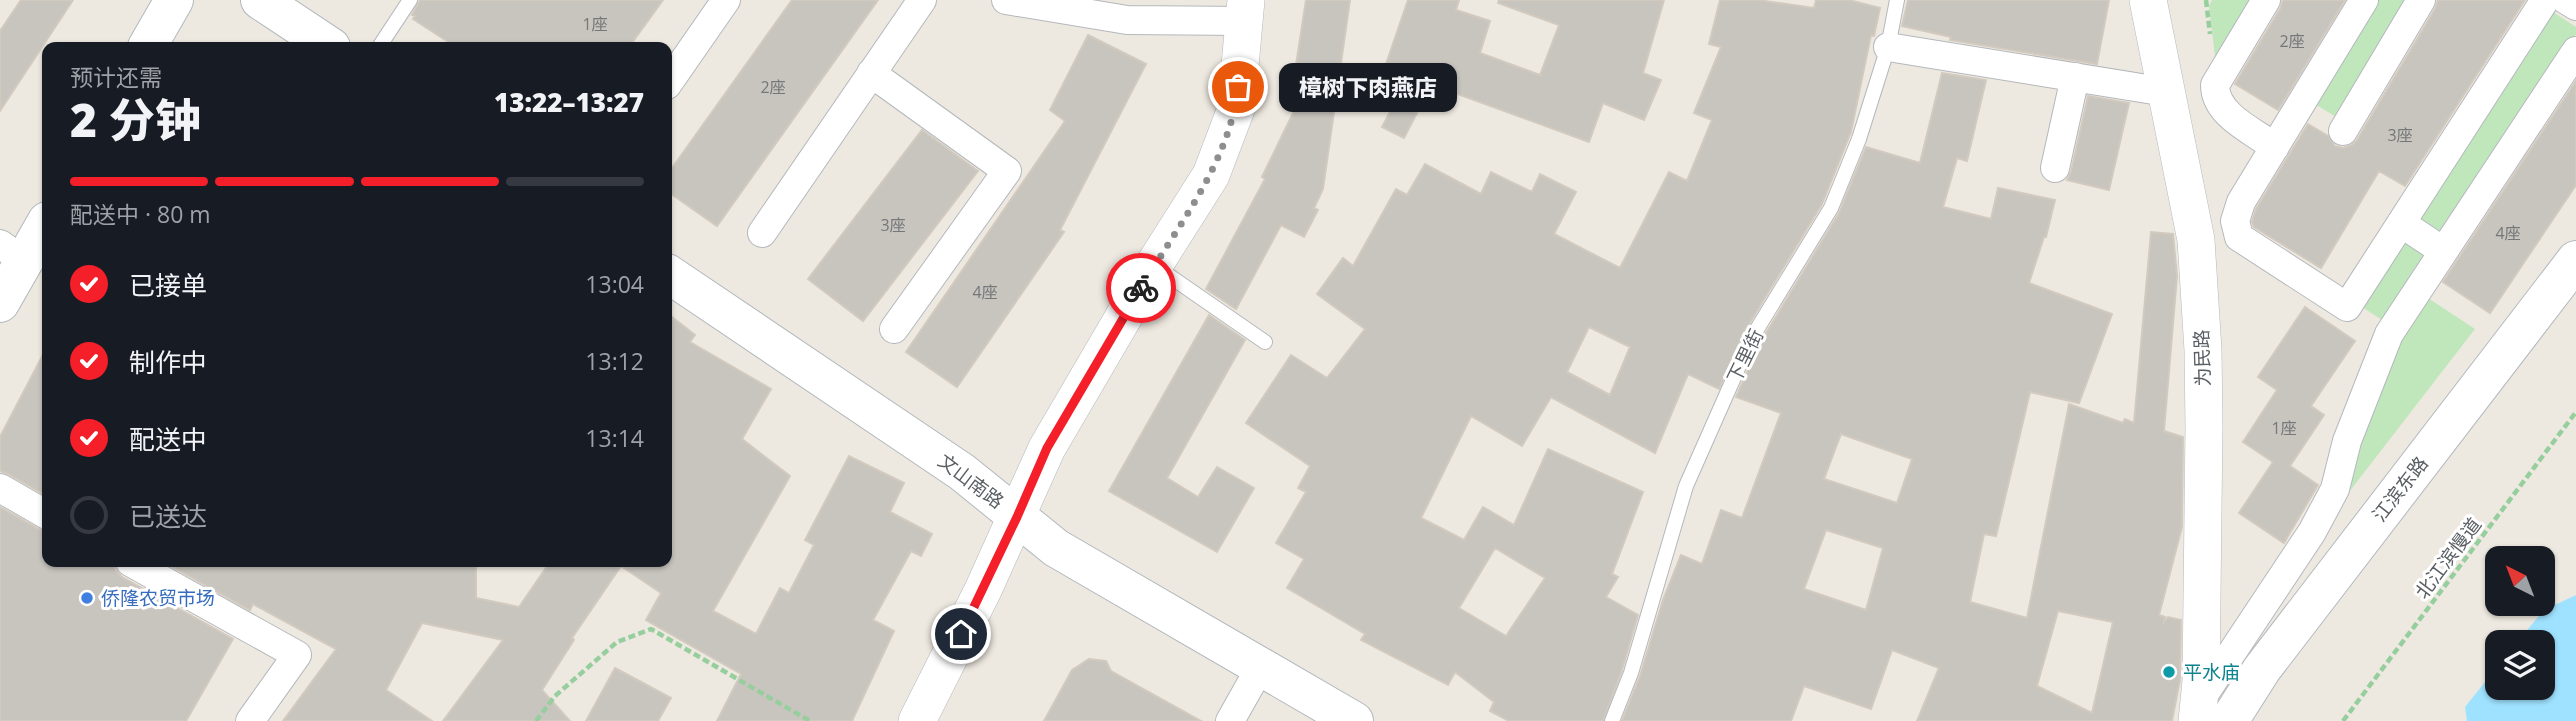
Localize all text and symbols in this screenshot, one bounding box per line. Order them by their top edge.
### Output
house number: 1座 [582,13,608,35]
house number: 2座 [2279,30,2305,52]
pin [1208,57,1268,117]
text: 预计还需 [70,61,162,93]
callout: 樟树下肉燕店 [1280,62,1458,112]
icon: bag [1219,68,1257,106]
text: 樟树下肉燕店 [1299,71,1437,103]
house number: 2座 [760,76,786,98]
text: 13:22–13:27 [494,84,644,120]
text: 2 分钟 [70,88,201,150]
house number: 3座 [2387,124,2413,146]
text: 配送中 · 80 m [70,198,211,230]
house number: 3座 [880,214,906,236]
house number: 4座 [2495,222,2521,244]
courier [1106,253,1176,323]
icon: check [70,265,108,303]
text: 已接单 [129,267,207,303]
text: 13:04 [585,268,644,300]
icon: bike [1122,269,1160,307]
house number: 4座 [972,281,998,303]
street label: 下里街 [1721,325,1769,387]
street label: 为民路 [2188,329,2216,387]
icon: check [70,342,108,380]
text: 制作中 [129,344,207,380]
text: 13:12 [585,345,644,377]
house number: 1座 [2271,417,2297,439]
icon: check [70,419,108,457]
text: 配送中 [129,421,207,457]
text: 13:14 [585,422,644,454]
street label: 文山南路 [933,448,1009,514]
street label: 江滨东路 [2366,451,2434,527]
text: 已送达 [129,498,207,534]
street label: 北江滨慢道 [2409,512,2487,604]
north arrow [2485,546,2555,616]
map controls [2485,546,2555,700]
place label: 侨隆农贸市场 [101,585,215,611]
marker: 侨隆农贸市场 [79,590,95,606]
pin [931,604,991,664]
icon: home [942,615,980,653]
button: layers [2485,630,2555,700]
place label: 平水庙 [2183,659,2240,685]
marker: 平水庙 [2161,664,2177,680]

